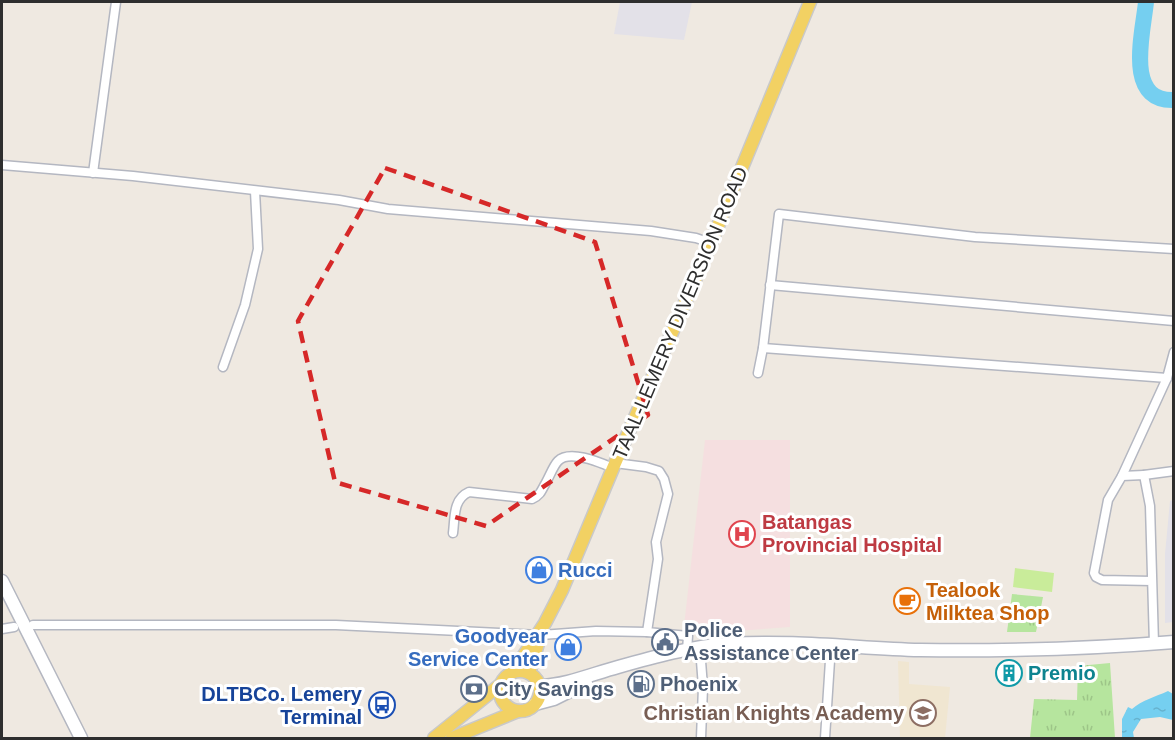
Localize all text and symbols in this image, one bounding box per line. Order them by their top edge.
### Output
street label: TAAL-LEMERY DIVERSION ROAD [608,163,752,463]
place label: Batangas Provincial Hospital [762,511,942,556]
hospital icon: Batangas Provincial Hospital [727,519,757,549]
shop icon: Rucci [524,555,554,585]
place label: Rucci [558,559,612,581]
place label: Tealook Milktea Shop [926,579,1049,624]
cafe icon: Tealook Milktea Shop [892,586,922,616]
place label: Police Assistance Center [684,619,859,664]
place label: Goodyear Service Center [408,625,548,670]
public building icon: Police Assistance Center [650,627,680,657]
shop icon: Goodyear Service Center [553,632,583,662]
building icon: Premio [994,658,1024,688]
place label: Premio [1028,662,1096,684]
fuel station icon: Phoenix [626,669,656,699]
place label: Phoenix [660,673,738,695]
bank icon: City Savings [459,674,489,704]
place label: City Savings [494,678,614,700]
place label: DLTBCo. Lemery Terminal [201,683,363,728]
bus stop icon: DLTBCo. Lemery Terminal [367,690,397,720]
school or university icon: Christian Knights Academy [908,698,938,728]
place label: Christian Knights Academy [644,702,905,724]

